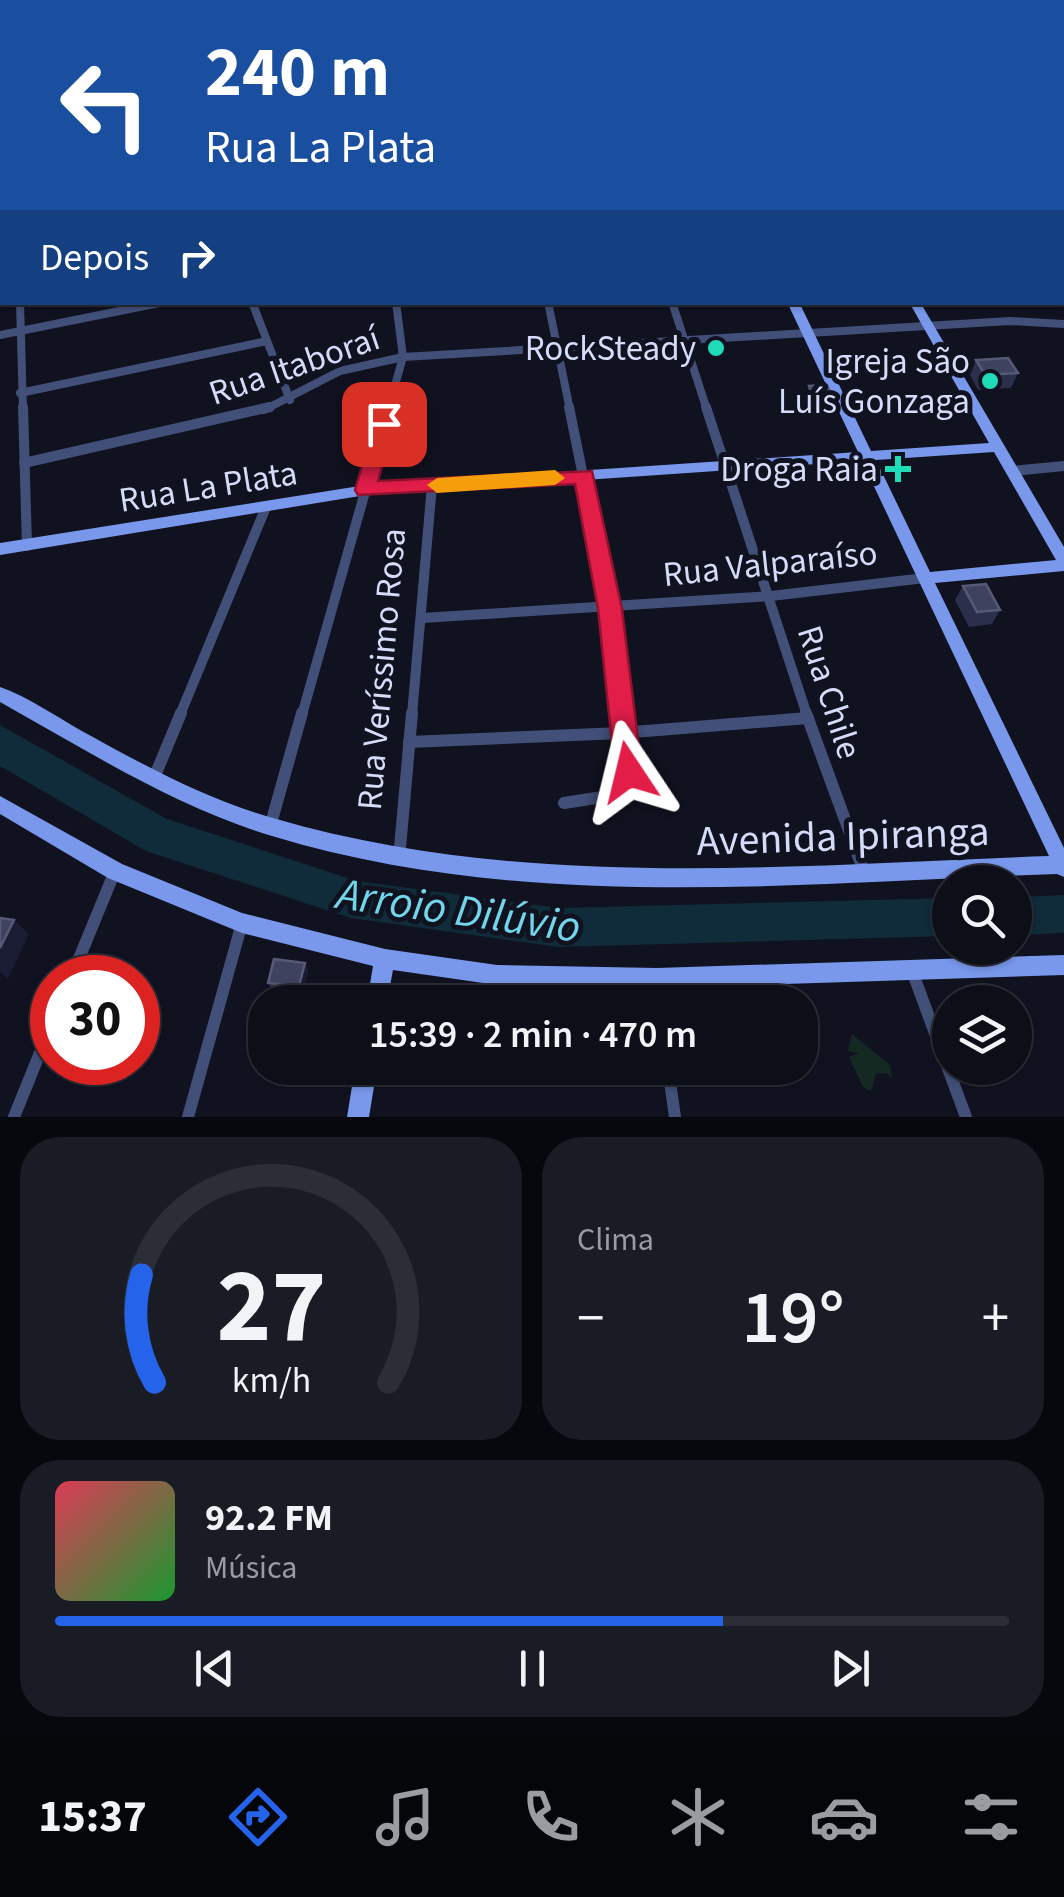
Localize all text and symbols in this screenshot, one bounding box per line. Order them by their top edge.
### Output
text: 240 m [205,23,390,123]
icon: left [40,40,170,170]
text: Rua La Plata [205,116,436,180]
icon: right [169,230,224,285]
text: Depois [40,231,149,285]
street label: Rua Itaboraí [202,313,388,418]
place label: RockSteady [525,324,696,374]
marker: RockSteady [705,337,727,359]
place label: Igreja São Luís Gonzaga [778,337,970,427]
marker: Igreja São Luís Gonzaga [979,370,1001,392]
pin [342,382,427,467]
icon: arrive [357,397,412,452]
place label: Droga Raia [720,445,878,495]
street label: Rua La Plata [115,448,301,526]
marker: Droga Raia [887,458,909,480]
street label: Rua Veríssimo Rosa [345,526,419,812]
street label: Rua Valparaíso [660,528,880,600]
street label: Rua Chile [784,619,874,765]
position arrow [577,720,681,824]
street label: Avenida Ipiranga [696,802,991,872]
water label: Arroio Dilúvio [330,862,585,960]
map controls [932,865,1032,1085]
button: search [932,865,1032,965]
speed limit sign: 30 [30,955,160,1085]
button: layers [932,985,1032,1085]
text: 15:39 · 2 min · 470 m [369,1008,697,1062]
text: Clima [577,1217,654,1263]
text: 27 [216,1234,326,1382]
text: 19° [741,1265,845,1372]
text: − [577,1280,604,1358]
text: + [982,1280,1009,1358]
text: km/h [231,1355,311,1406]
text: 92.2 FM [205,1491,333,1545]
text: Música [205,1545,297,1591]
icon: previous [187,1641,242,1696]
icon: pause [505,1641,560,1696]
icon: next [823,1641,878,1696]
icon: directions [223,1782,293,1852]
icon: music [370,1782,440,1852]
icon: phone [516,1782,586,1852]
icon: climate [663,1782,733,1852]
icon: car [809,1782,879,1852]
icon: filters [956,1782,1026,1852]
text: 15:37 [38,1785,147,1849]

